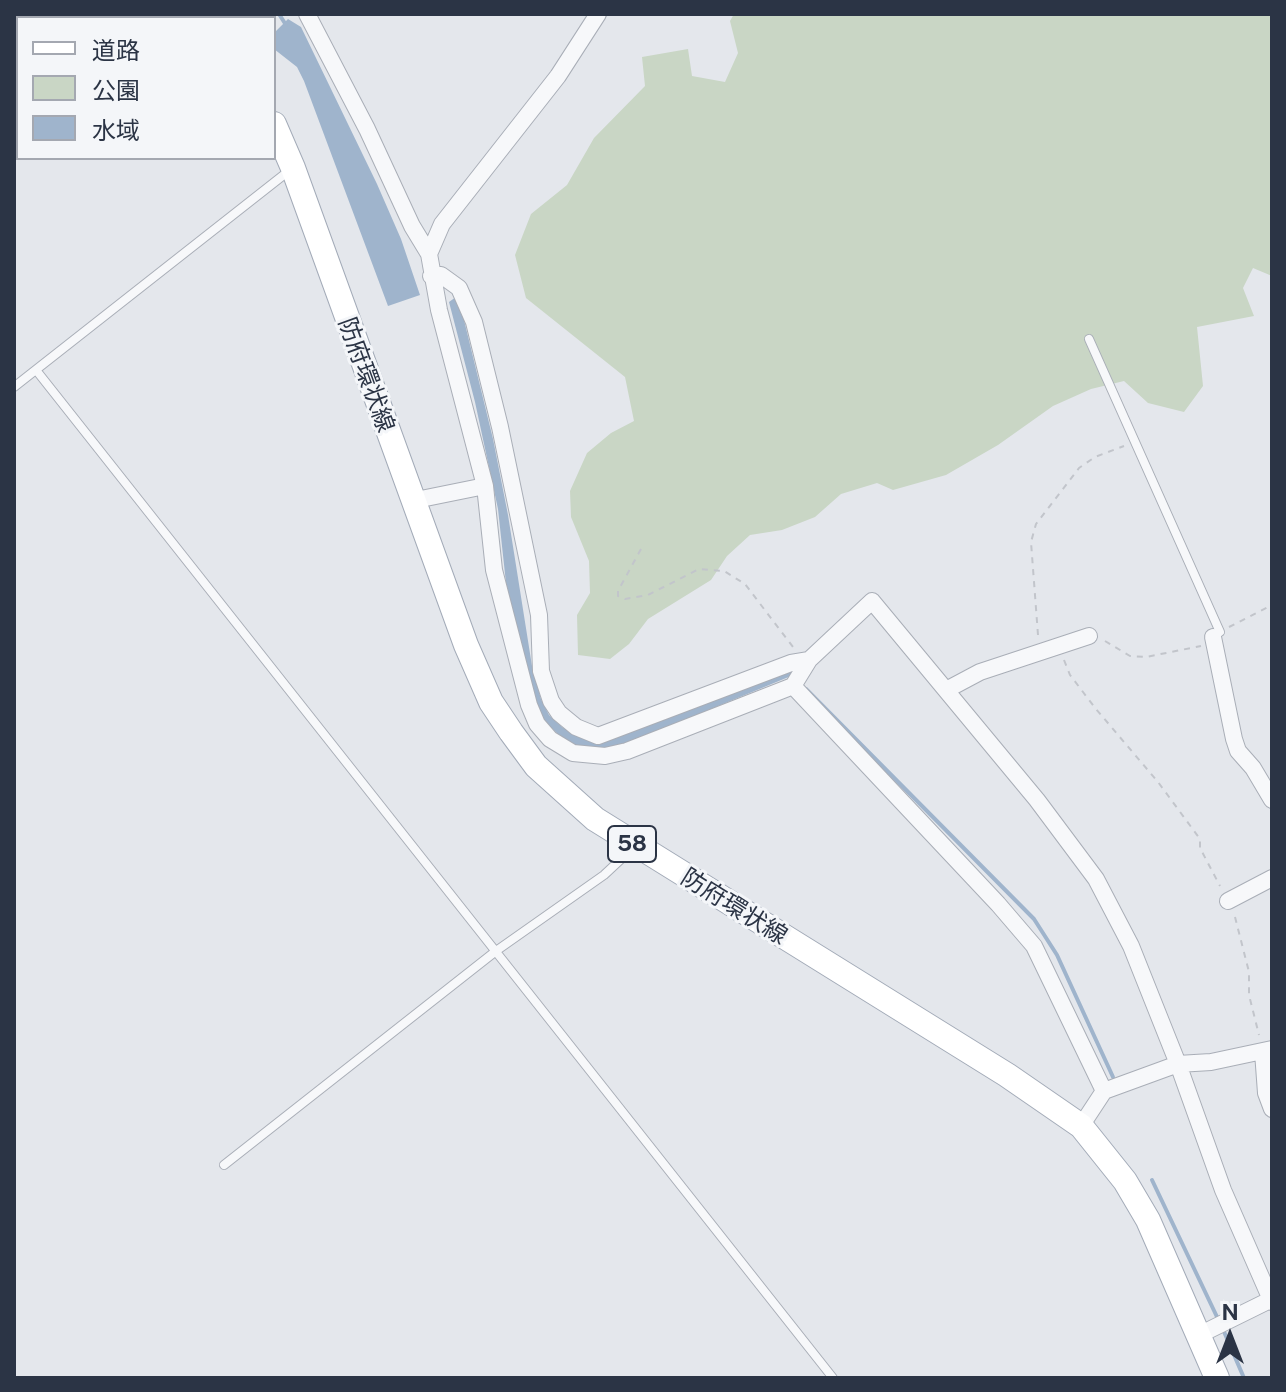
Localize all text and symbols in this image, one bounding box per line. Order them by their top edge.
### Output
legend [16,16,276,160]
text: 道路 [92,36,140,64]
text: 公園 [92,76,140,104]
text: 水域 [92,116,140,144]
street label: 防府環状線 [332,314,400,436]
road number: 58 [608,826,656,862]
street label: 防府環状線 [675,863,793,951]
north arrow [1190,1296,1270,1376]
text: N [1221,1299,1239,1325]

